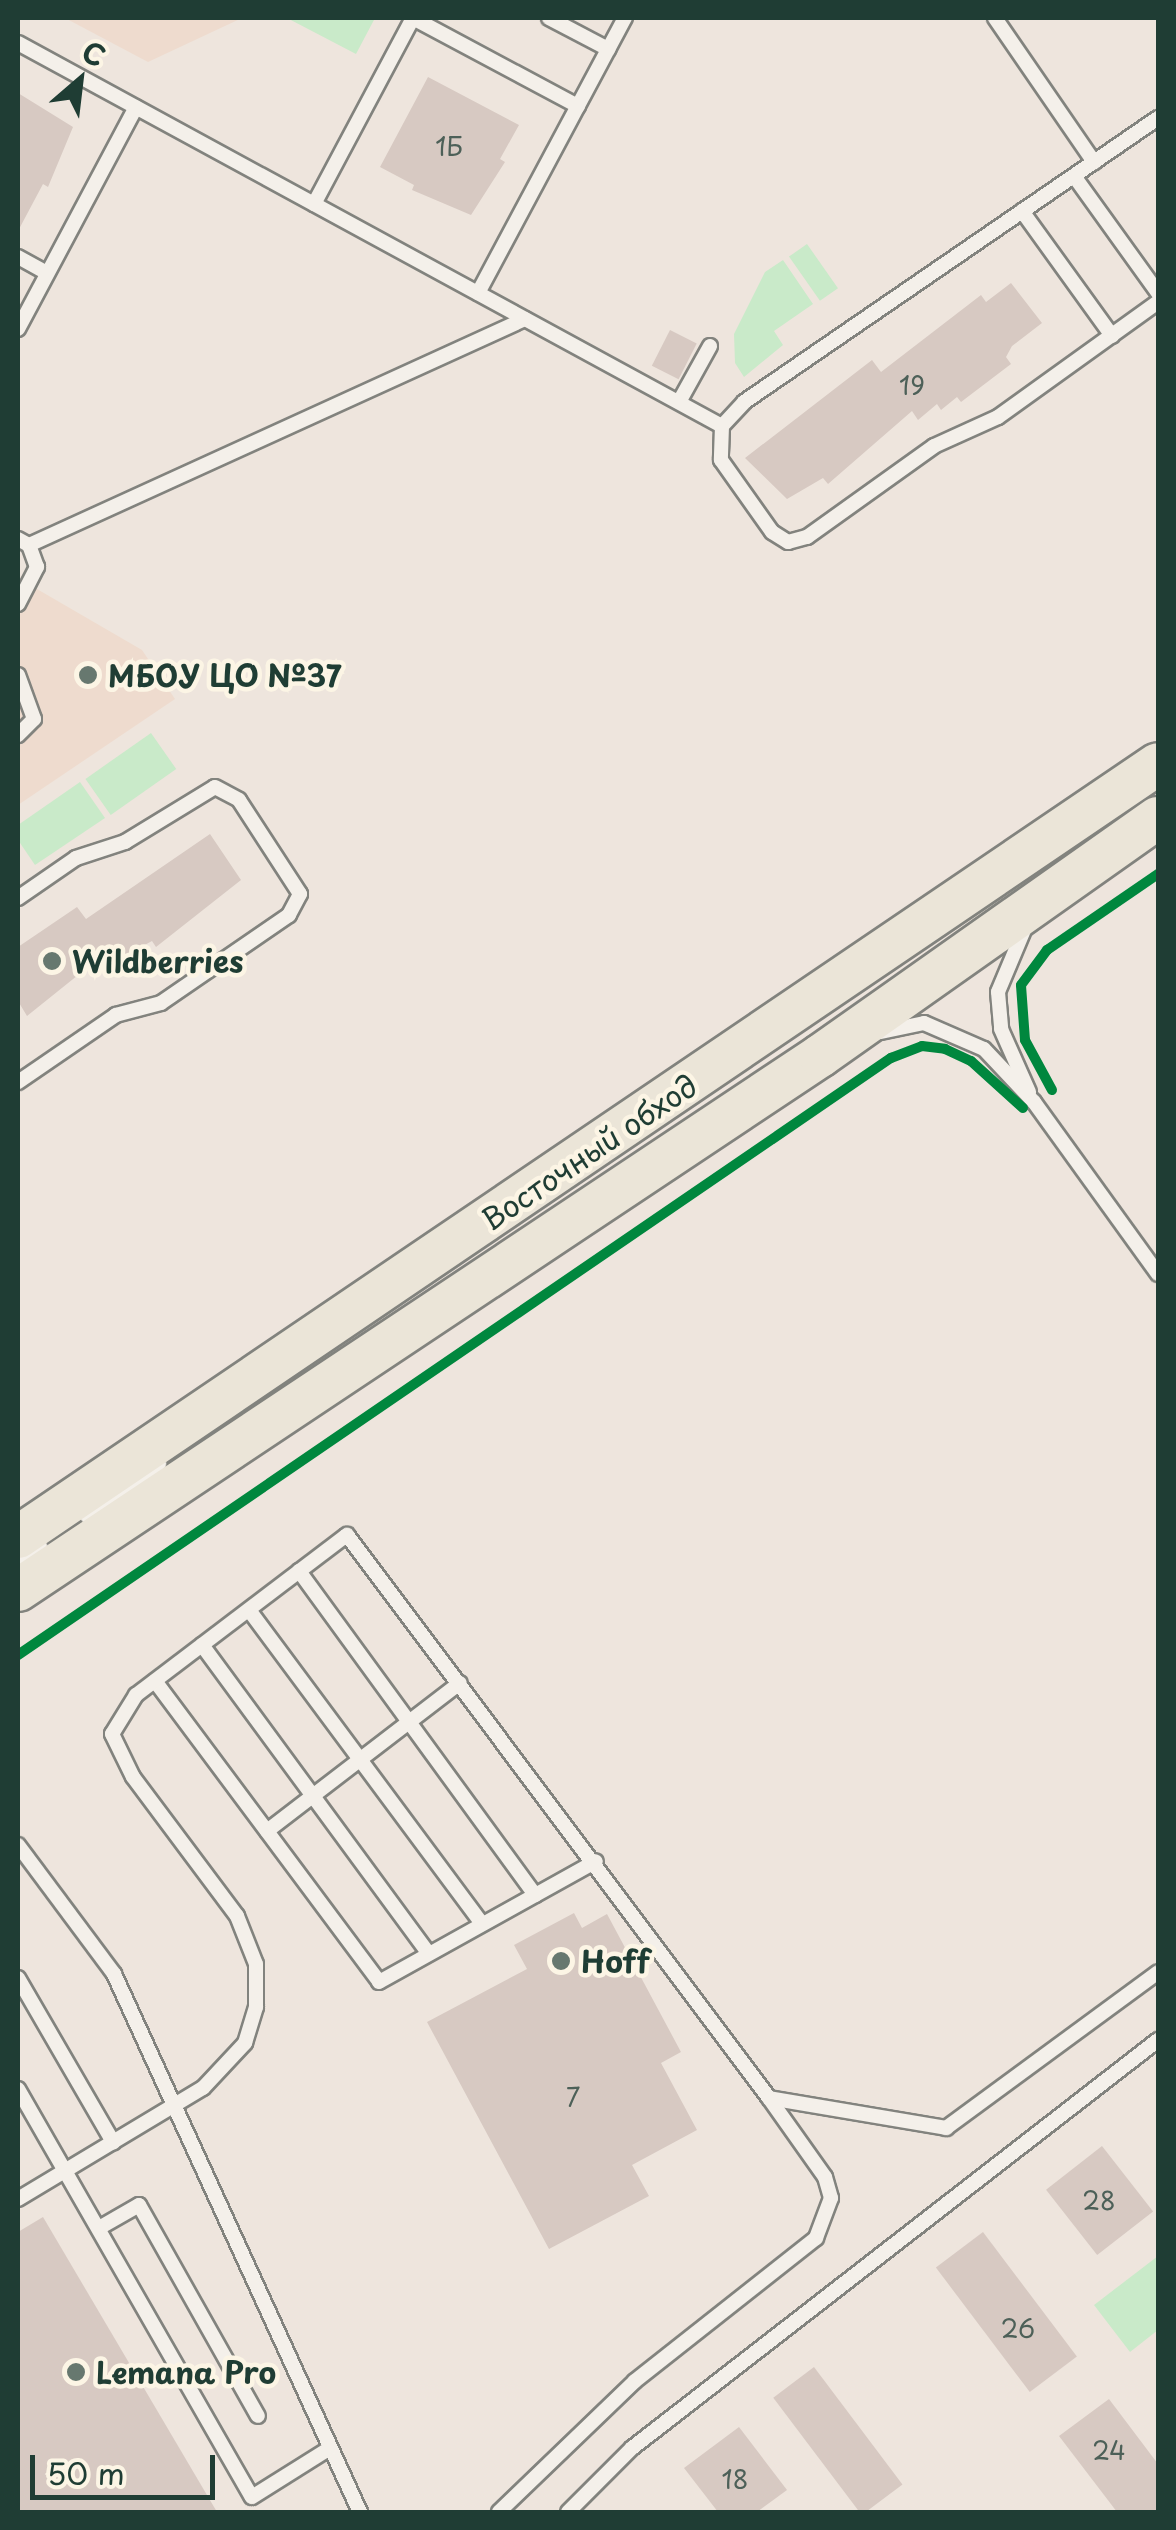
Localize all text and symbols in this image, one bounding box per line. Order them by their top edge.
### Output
text: С [75,29,114,77]
north arrow [30,30,130,130]
house number: 1Б [435,131,463,161]
house number: 19 [899,370,925,400]
place label: МБОУ ЦО №37 [108,657,345,693]
marker: МБОУ ЦО №37 [77,664,99,686]
place label: Wildberries [72,943,243,979]
marker: Wildberries [41,950,63,972]
street label: Восточный обход [474,1066,704,1238]
place label: Hoff [581,1943,650,1979]
marker: Hoff [550,1950,572,1972]
house number: 7 [566,2082,580,2112]
house number: 28 [1082,2185,1116,2215]
house number: 26 [1001,2313,1035,2343]
place label: Lemana Pro [96,2354,276,2390]
marker: Lemana Pro [65,2361,87,2383]
scale bar [35,2435,220,2497]
house number: 24 [1092,2435,1126,2465]
text: 50 m [47,2450,125,2495]
house number: 18 [722,2464,748,2494]

